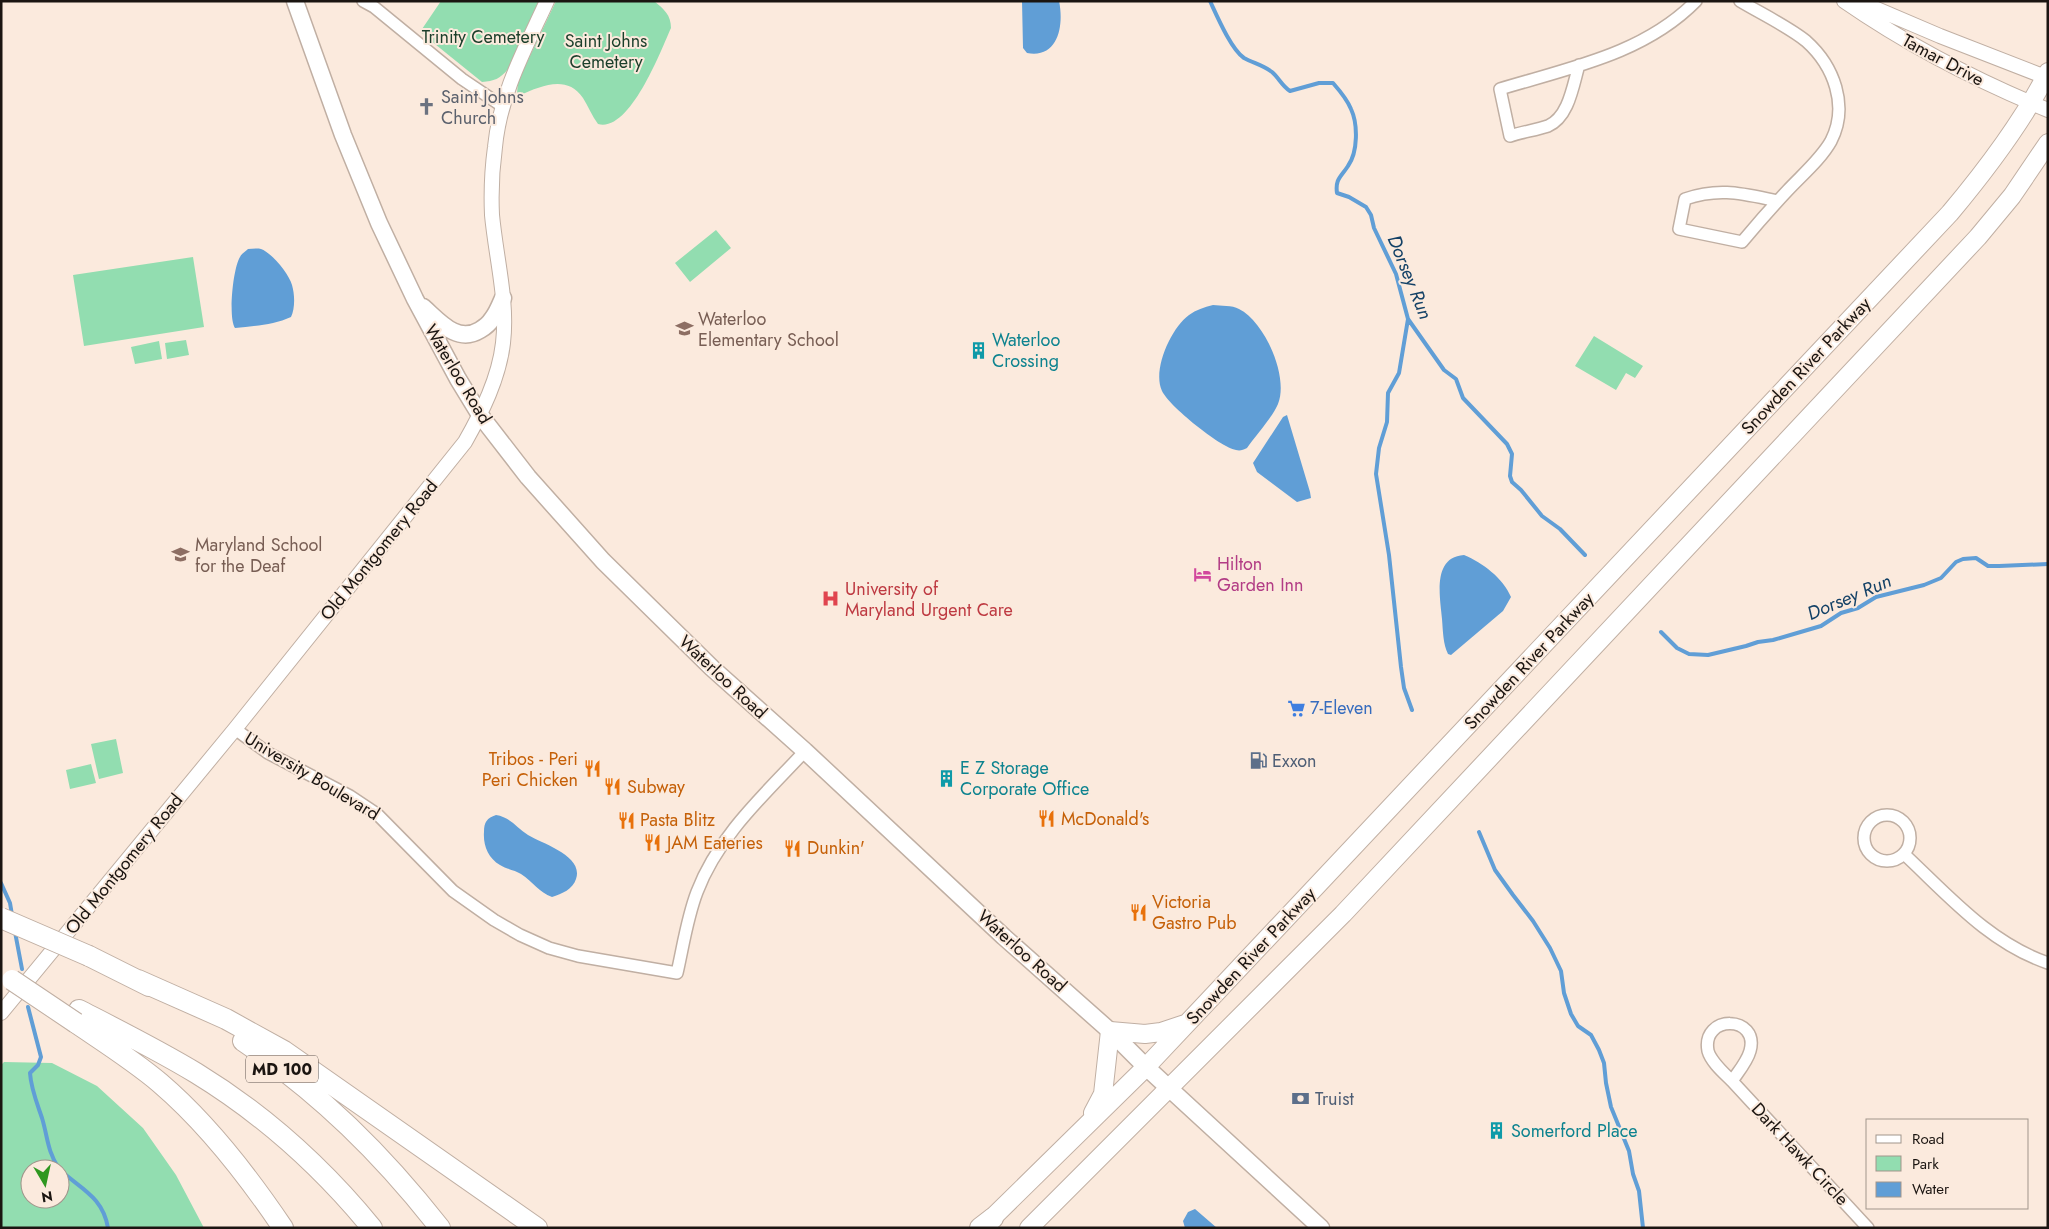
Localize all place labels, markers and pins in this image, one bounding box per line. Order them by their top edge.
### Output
place label: Saint Johns Church [441,84,524,131]
church icon: Saint Johns Church [417,97,437,117]
place label: Waterloo Elementary School [698,306,839,353]
school or university icon: Waterloo Elementary School [674,319,694,339]
place label: Waterloo Crossing [992,327,1060,374]
building icon: Waterloo Crossing [968,340,988,360]
place label: Maryland School for the Deaf [195,532,323,579]
school or university icon: Maryland School for the Deaf [171,545,191,565]
place label: Hilton Garden Inn [1217,551,1303,598]
hotel icon: Hilton Garden Inn [1193,564,1213,584]
place label: University of Maryland Urgent Care [845,576,1013,623]
hospital icon: University of Maryland Urgent Care [821,589,841,609]
place label: 7-Eleven [1310,695,1373,721]
supermarket icon: 7-Eleven [1286,698,1306,718]
place label: Tribos - Peri Peri Chicken [482,746,578,793]
place label: Exxon [1272,748,1317,774]
fuel station icon: Exxon [1248,751,1268,771]
place label: E Z Storage Corporate Office [960,755,1089,802]
restaurant icon: Tribos - Peri Peri Chicken [582,759,602,779]
building icon: E Z Storage Corporate Office [936,768,956,788]
place label: Subway [627,774,685,800]
restaurant icon: Subway [603,777,623,797]
place label: McDonald's [1061,806,1149,832]
place label: Pasta Blitz [640,807,716,833]
restaurant icon: McDonald's [1037,809,1057,829]
restaurant icon: Pasta Blitz [616,810,636,830]
place label: JAM Eateries [665,830,763,856]
restaurant icon: JAM Eateries [643,833,663,853]
place label: Dunkin' [807,835,865,861]
restaurant icon: Dunkin' [783,838,803,858]
place label: Victoria Gastro Pub [1152,889,1237,936]
restaurant icon: Victoria Gastro Pub [1128,902,1148,922]
place label: Truist [1315,1086,1354,1112]
bank icon: Truist [1291,1089,1311,1109]
place label: Somerford Place [1511,1118,1638,1144]
building icon: Somerford Place [1487,1121,1507,1141]

